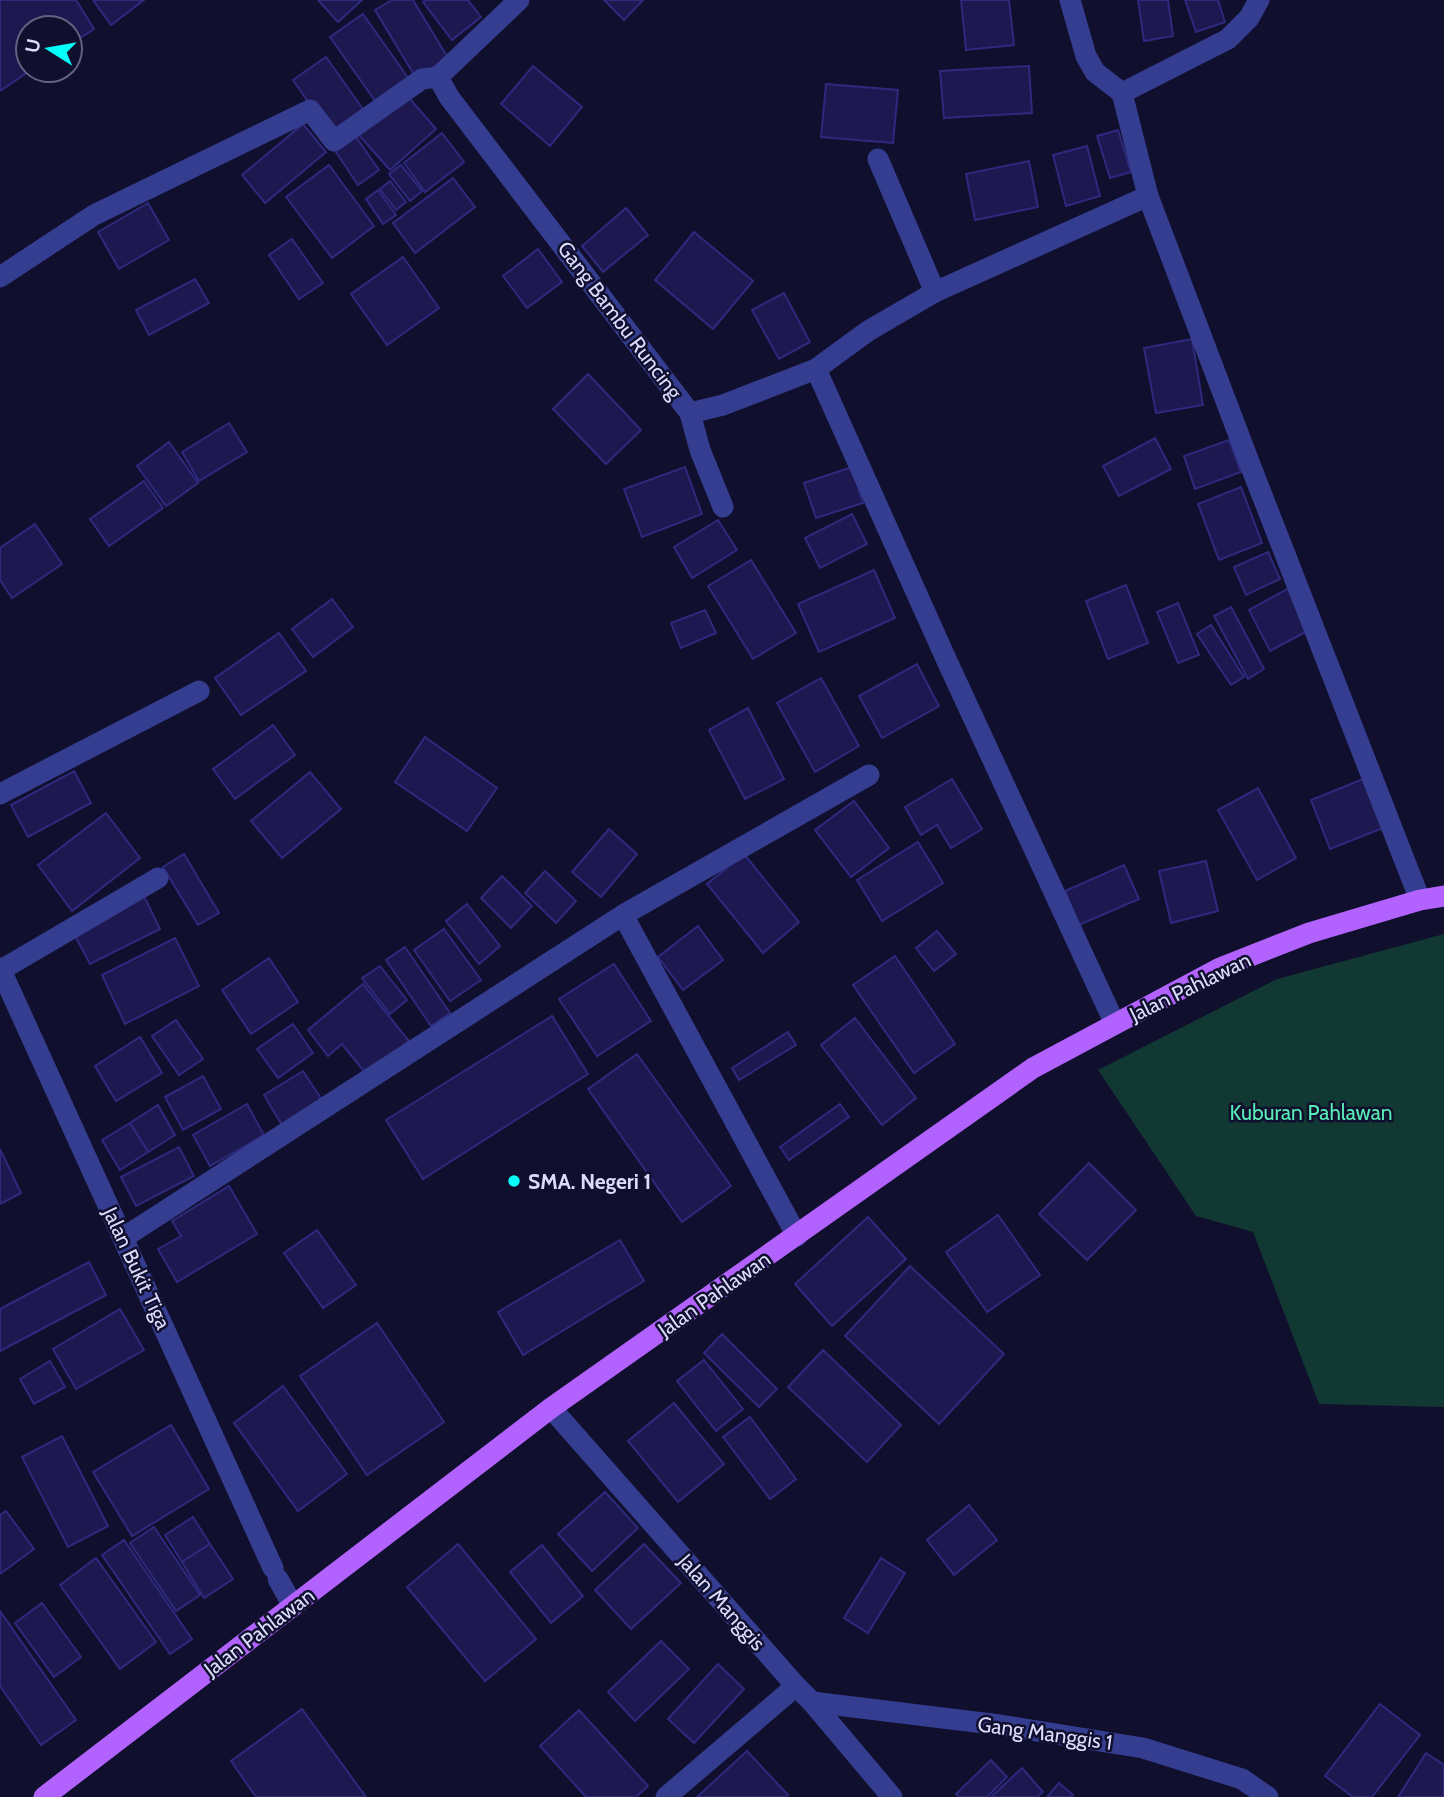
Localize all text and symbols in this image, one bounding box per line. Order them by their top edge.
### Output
north arrow [14,14,84,84]
text: U [20,37,45,55]
street label: Gang Bambu Runcing [553,236,688,404]
street label: Jalan Pahlawan [1124,947,1255,1028]
park label: Kuburan Pahlawan [1230,1100,1392,1125]
place label: SMA. Negeri 1 [528,1169,651,1194]
marker: SMA. Negeri 1 [506,1173,522,1189]
street label: Jalan Bukit Tiga [97,1202,176,1333]
street label: Jalan Pahlawan [652,1246,775,1343]
street label: Jalan Manggis [673,1548,771,1656]
street label: Jalan Pahlawan [198,1582,319,1682]
street label: Gang Manggis 1 [976,1711,1114,1755]

